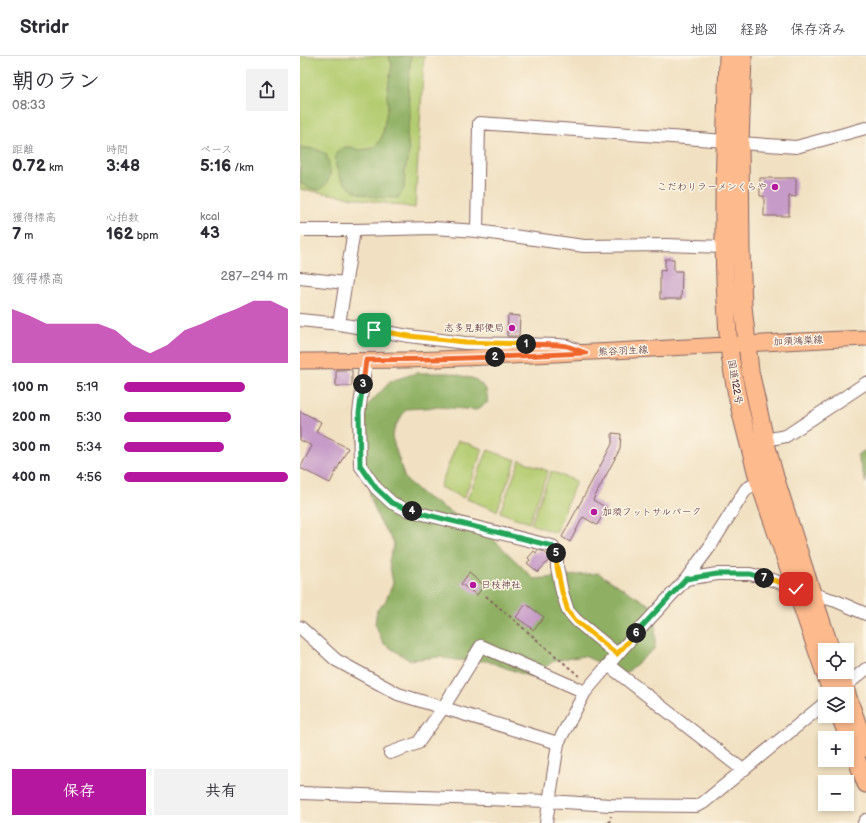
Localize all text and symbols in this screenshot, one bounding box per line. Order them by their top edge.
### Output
text: Stridr [20,16,69,39]
text: 地図 [690,21,718,38]
text: 経路 [740,21,768,38]
text: 保存済み [790,21,846,38]
text: 朝のラン [12,68,100,95]
button: share [246,69,288,111]
text: 08:33 [12,97,46,113]
text: 距離 [12,143,34,156]
text: 時間 [106,143,128,156]
text: ペース [200,143,232,156]
text: 0.72 [12,156,46,176]
text: 3:48 [106,156,140,176]
text: 5:16 [200,156,231,176]
text: km [46,161,63,174]
text: /km [231,161,254,174]
place label: こだわりラーメンくらや [657,181,767,193]
marker: こだわりラーメンくらや [770,182,780,192]
text: kcal [200,210,220,223]
text: 獲得標高 [12,211,56,224]
text: 心拍数 [106,211,139,224]
text: 43 [200,223,220,243]
text: 7 [12,224,21,244]
text: 162 [106,224,134,244]
text: m [21,229,33,242]
text: bpm [134,229,158,242]
text: 287–294 m [220,268,288,284]
text: 獲得標高 [12,271,64,287]
pin [357,313,391,347]
icon: arrive [363,319,385,341]
place label: 志多見郵便局 [444,322,504,334]
marker: 志多見郵便局 [507,323,517,333]
pin: 1 [516,334,536,354]
street label: 加須鴻巣線 [773,334,823,348]
text: 1 [524,337,528,350]
street label: 熊谷羽生線 [598,344,648,358]
pin: 2 [485,347,505,367]
text: 2 [492,350,498,363]
street label: 国道122号 [725,358,745,406]
pin: 3 [353,374,373,394]
text: 3 [360,377,366,390]
text: 100 m [12,379,48,395]
text: 5:19 [76,379,99,395]
text: 200 m [12,409,50,425]
text: 5:30 [76,409,102,425]
text: 300 m [12,439,50,455]
text: 5:34 [76,439,102,455]
text: 400 m [12,469,50,485]
text: 4:56 [76,469,102,485]
pin: 4 [402,501,422,521]
text: 4 [409,504,415,517]
place label: 加須フットサルパーク [602,506,702,518]
marker: 加須フットサルパーク [589,507,599,517]
pin: 5 [546,543,566,563]
text: 5 [553,546,559,559]
pin: 7 [754,568,774,588]
text: 7 [761,571,767,584]
pin [779,572,813,606]
icon: check [785,578,807,600]
place label: 日枝神社 [481,579,521,591]
marker: 日枝神社 [468,580,478,590]
pin: 6 [626,623,646,643]
text: 6 [633,626,639,639]
map controls [818,643,854,811]
button: locate [818,643,854,679]
button: layers [818,687,854,723]
button: + [818,731,854,767]
button: 保存 [12,769,146,815]
button: 共有 [154,769,288,815]
button: − [818,775,854,811]

